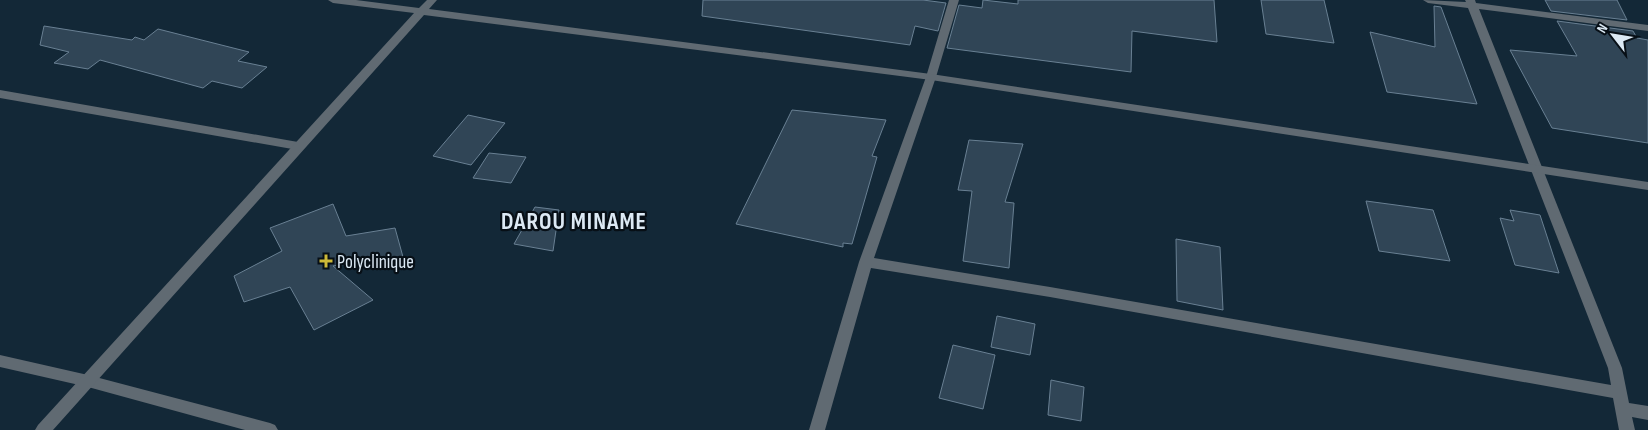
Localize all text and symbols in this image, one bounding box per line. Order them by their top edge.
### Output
north arrow [1588,10,1638,60]
text: N [1593,21,1611,36]
district label: DAROU MINAME [501,207,647,236]
place label: Polyclinique [337,251,414,274]
marker: Polyclinique [319,254,333,268]

